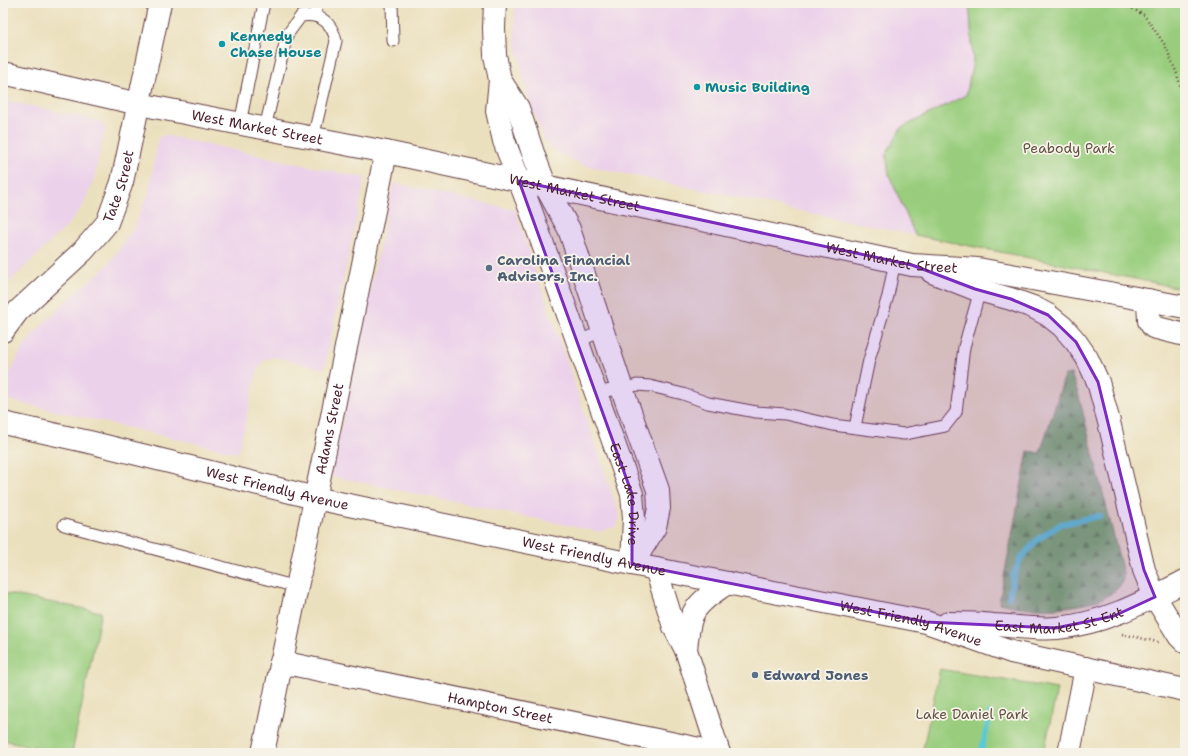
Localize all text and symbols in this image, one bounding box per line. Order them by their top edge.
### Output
place label: Kennedy Chase House [230,27,322,61]
marker: Kennedy Chase House [217,39,227,49]
place label: Music Building [705,78,810,96]
marker: Music Building [692,82,702,92]
street label: West Market Street [190,105,325,149]
park label: Peabody Park [1023,139,1115,157]
street label: Tate Street [99,148,138,225]
street label: West Market Street [507,170,642,215]
street label: West Market Street [824,238,958,277]
place label: Carolina Financial Advisors, Inc. [497,251,630,285]
marker: Carolina Financial Advisors, Inc. [484,263,494,273]
street label: Adams Street [311,381,347,476]
street label: East Lake Drive [605,440,643,546]
street label: West Friendly Avenue [204,462,351,514]
street label: West Friendly Avenue [520,532,668,580]
street label: West Friendly Avenue [838,596,985,650]
street label: East Market St Ent [994,603,1126,638]
place label: Edward Jones [763,666,868,684]
marker: Edward Jones [750,670,760,680]
street label: Hampton Street [446,688,555,727]
park label: Lake Daniel Park [915,705,1029,723]

